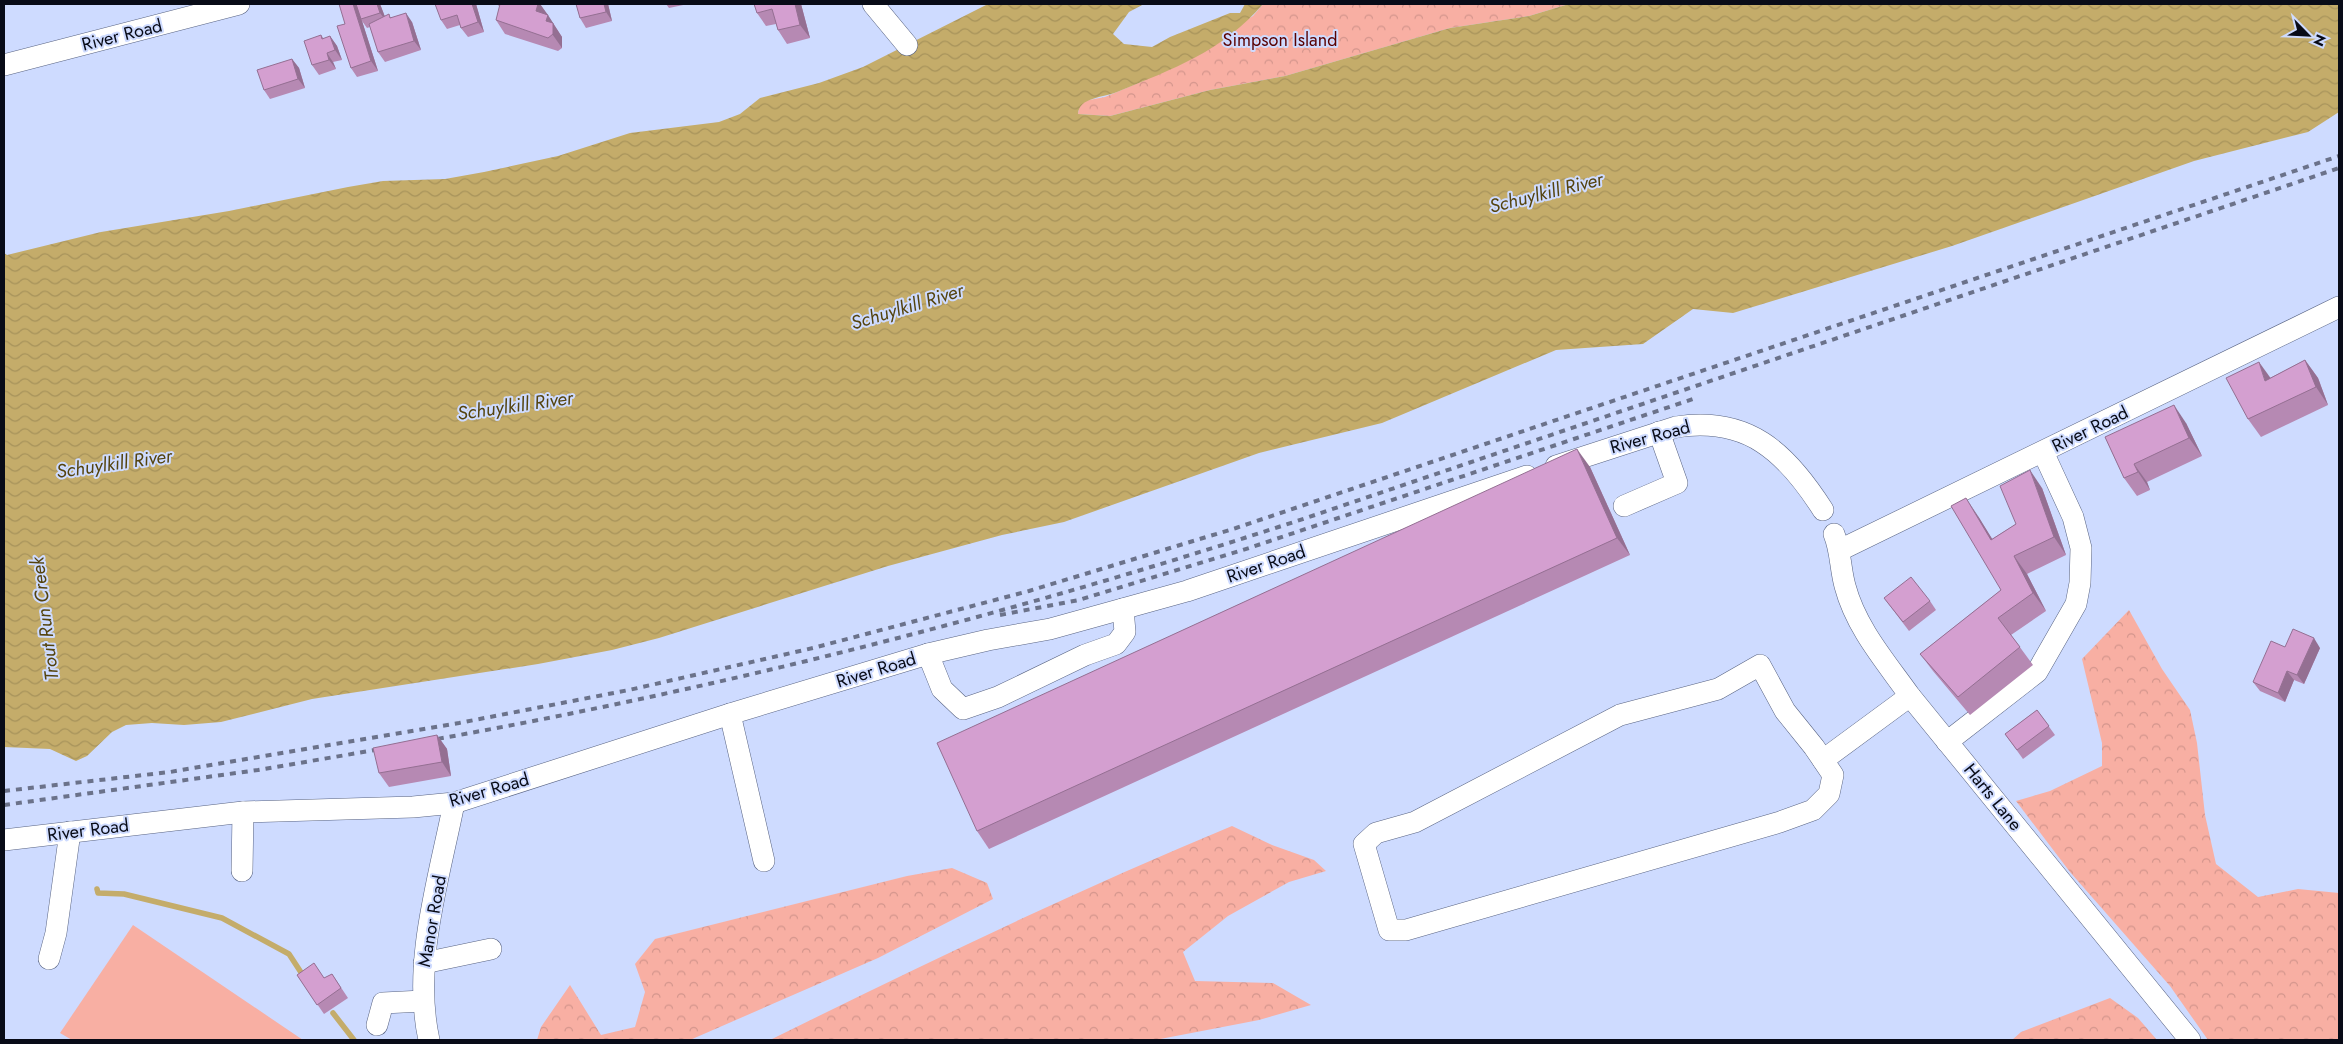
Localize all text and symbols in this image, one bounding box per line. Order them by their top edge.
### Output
north arrow [2283,10,2333,60]
street label: River Road [79,12,165,58]
park label: Simpson Island [1223,27,1337,53]
text: N [2308,31,2331,49]
water label: Schuylkill River [1486,165,1608,220]
water label: Schuylkill River [848,276,968,336]
water label: Schuylkill River [456,384,576,427]
street label: River Road [2047,399,2133,459]
street label: River Road [1607,414,1693,460]
water label: Schuylkill River [55,442,175,485]
street label: River Road [1223,538,1309,590]
water label: Trout Run Creek [23,555,65,682]
street label: River Road [833,646,919,694]
street label: Harts Lane [1958,758,2028,836]
street label: River Road [446,766,532,814]
street label: River Road [46,812,130,848]
street label: Manor Road [411,873,453,969]

